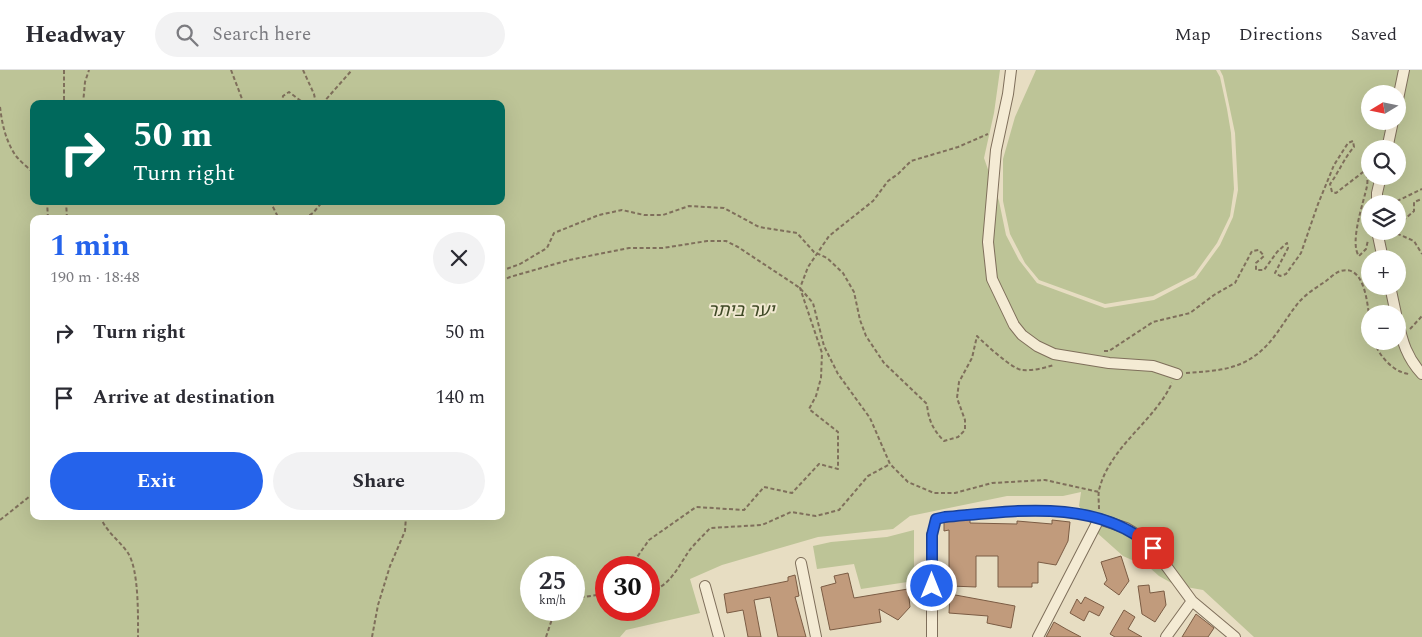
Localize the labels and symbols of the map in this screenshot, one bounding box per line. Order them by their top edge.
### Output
north arrow [1361,85,1406,130]
park label: יער ביתר [708,297,776,324]
pin [1132,527,1174,569]
speed limit sign: 30 [595,556,660,621]
position arrow [905,559,957,611]

